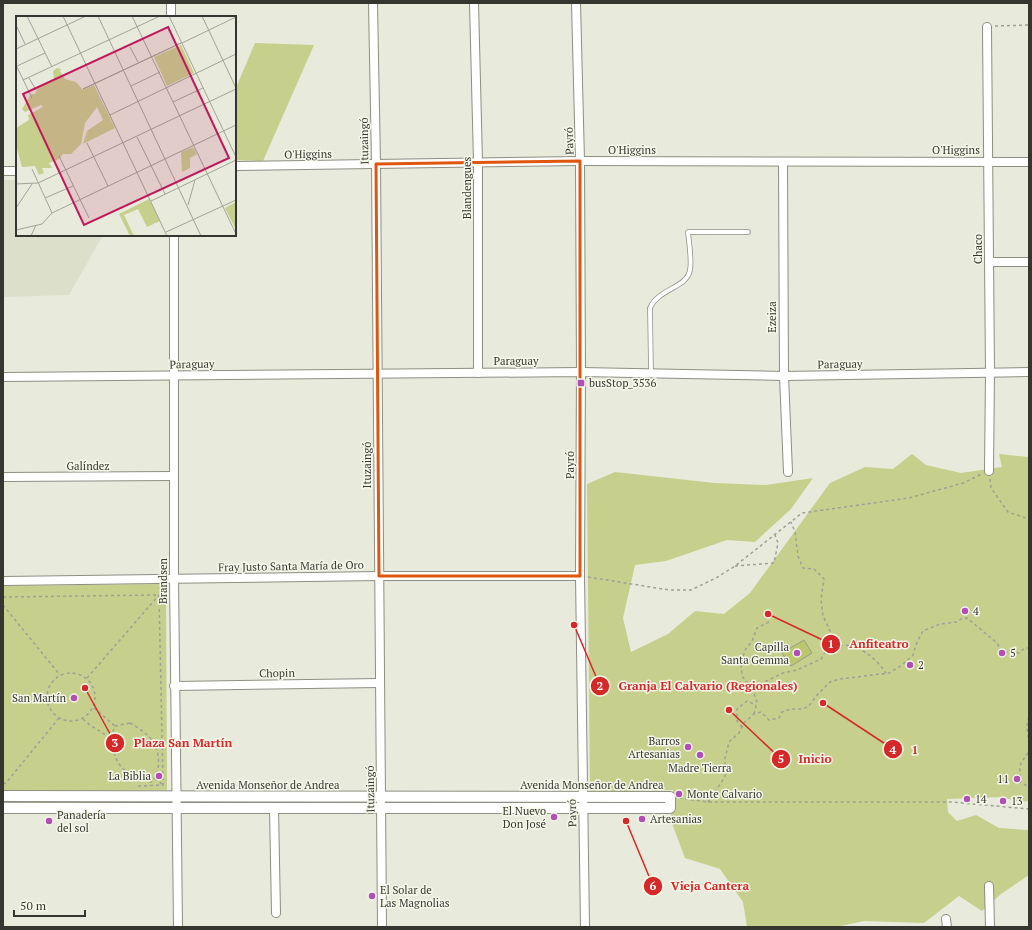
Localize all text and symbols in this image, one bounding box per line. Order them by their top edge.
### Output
inset map [16,16,236,236]
street label: Ituzaingó [357,117,371,165]
street label: Payró [562,127,576,155]
street label: O'Higgins [608,143,656,157]
street label: O'Higgins [932,143,980,157]
street label: O'Higgins [284,147,332,161]
street label: Blandengues [460,156,474,219]
street label: Chaco [971,234,985,264]
street label: Ezeiza [765,301,779,333]
street label: Paraguay [493,354,539,368]
street label: Paraguay [169,357,215,371]
street label: Paraguay [817,357,863,371]
place label: busStop_3536 [589,376,656,390]
marker: busStop_3536 [576,378,586,388]
street label: Ituzaingó [360,442,374,488]
street label: Payró [563,451,577,479]
street label: Galíndez [66,459,110,473]
street label: Brandsen [156,558,170,604]
street label: Fray Justo Santa María de Oro [218,558,364,574]
place label: 4 [973,604,979,618]
marker: 4 [960,606,970,616]
callout: Anfiteatro [821,632,916,656]
text: 1 [828,636,834,651]
text: Anfiteatro [849,636,909,651]
place label: Capilla Santa Gemma [721,640,789,667]
place label: 5 [1010,646,1016,660]
marker: Capilla Santa Gemma [792,648,802,658]
marker: 5 [997,648,1007,658]
place label: 2 [918,658,924,672]
marker: 2 [905,660,915,670]
street label: Chopin [259,666,295,680]
callout: Granja El Calvario (Regionales) [590,674,805,698]
text: 2 [597,678,604,693]
text: Granja El Calvario (Regionales) [618,678,798,693]
place label: San Martín [12,691,66,705]
marker: San Martín [69,693,79,703]
callout: Plaza San Martín [105,731,240,755]
place label: Barros Artesanias [628,734,680,761]
text: 3 [112,735,119,750]
text: Plaza San Martín [134,735,232,750]
callout: 1 [883,737,926,761]
marker: Barros Artesanias [683,742,693,752]
text: 4 [890,742,897,757]
text: 1 [912,742,918,757]
callout: Inicio [771,747,840,771]
marker: Madre Tierra [695,750,705,760]
text: 5 [778,751,784,766]
text: Inicio [798,751,832,766]
place label: Madre Tierra [668,761,732,775]
street label: Ituzaingó [363,765,377,813]
place label: La Biblia [108,769,151,783]
marker: La Biblia [154,771,164,781]
place label: 11 [997,772,1009,786]
marker: 11 [1012,774,1022,784]
street label: Avenida Monseñor de Andrea [196,778,340,792]
street label: Avenida Monseñor de Andrea [520,778,664,792]
place label: Monte Calvario [687,787,762,801]
marker: Monte Calvario [674,789,684,799]
place label: 14 [975,792,987,806]
marker: 14 [962,794,972,804]
place label: 13 [1011,794,1023,808]
marker: 13 [998,796,1008,806]
street label: Payró [565,799,579,827]
place label: El Nuevo Don José [502,804,546,831]
place label: Panadería del sol [57,808,106,835]
marker: El Nuevo Don José [549,812,559,822]
place label: Artesanias [650,812,702,826]
marker: Artesanias [637,814,647,824]
marker: Panadería del sol [44,816,54,826]
callout: Vieja Cantera [643,874,758,898]
text: 6 [650,878,657,893]
text: Vieja Cantera [671,878,749,893]
place label: El Solar de Las Magnolias [380,883,450,910]
marker: El Solar de Las Magnolias [367,891,377,901]
scale bar [14,892,85,918]
text: 50 m [20,898,47,913]

